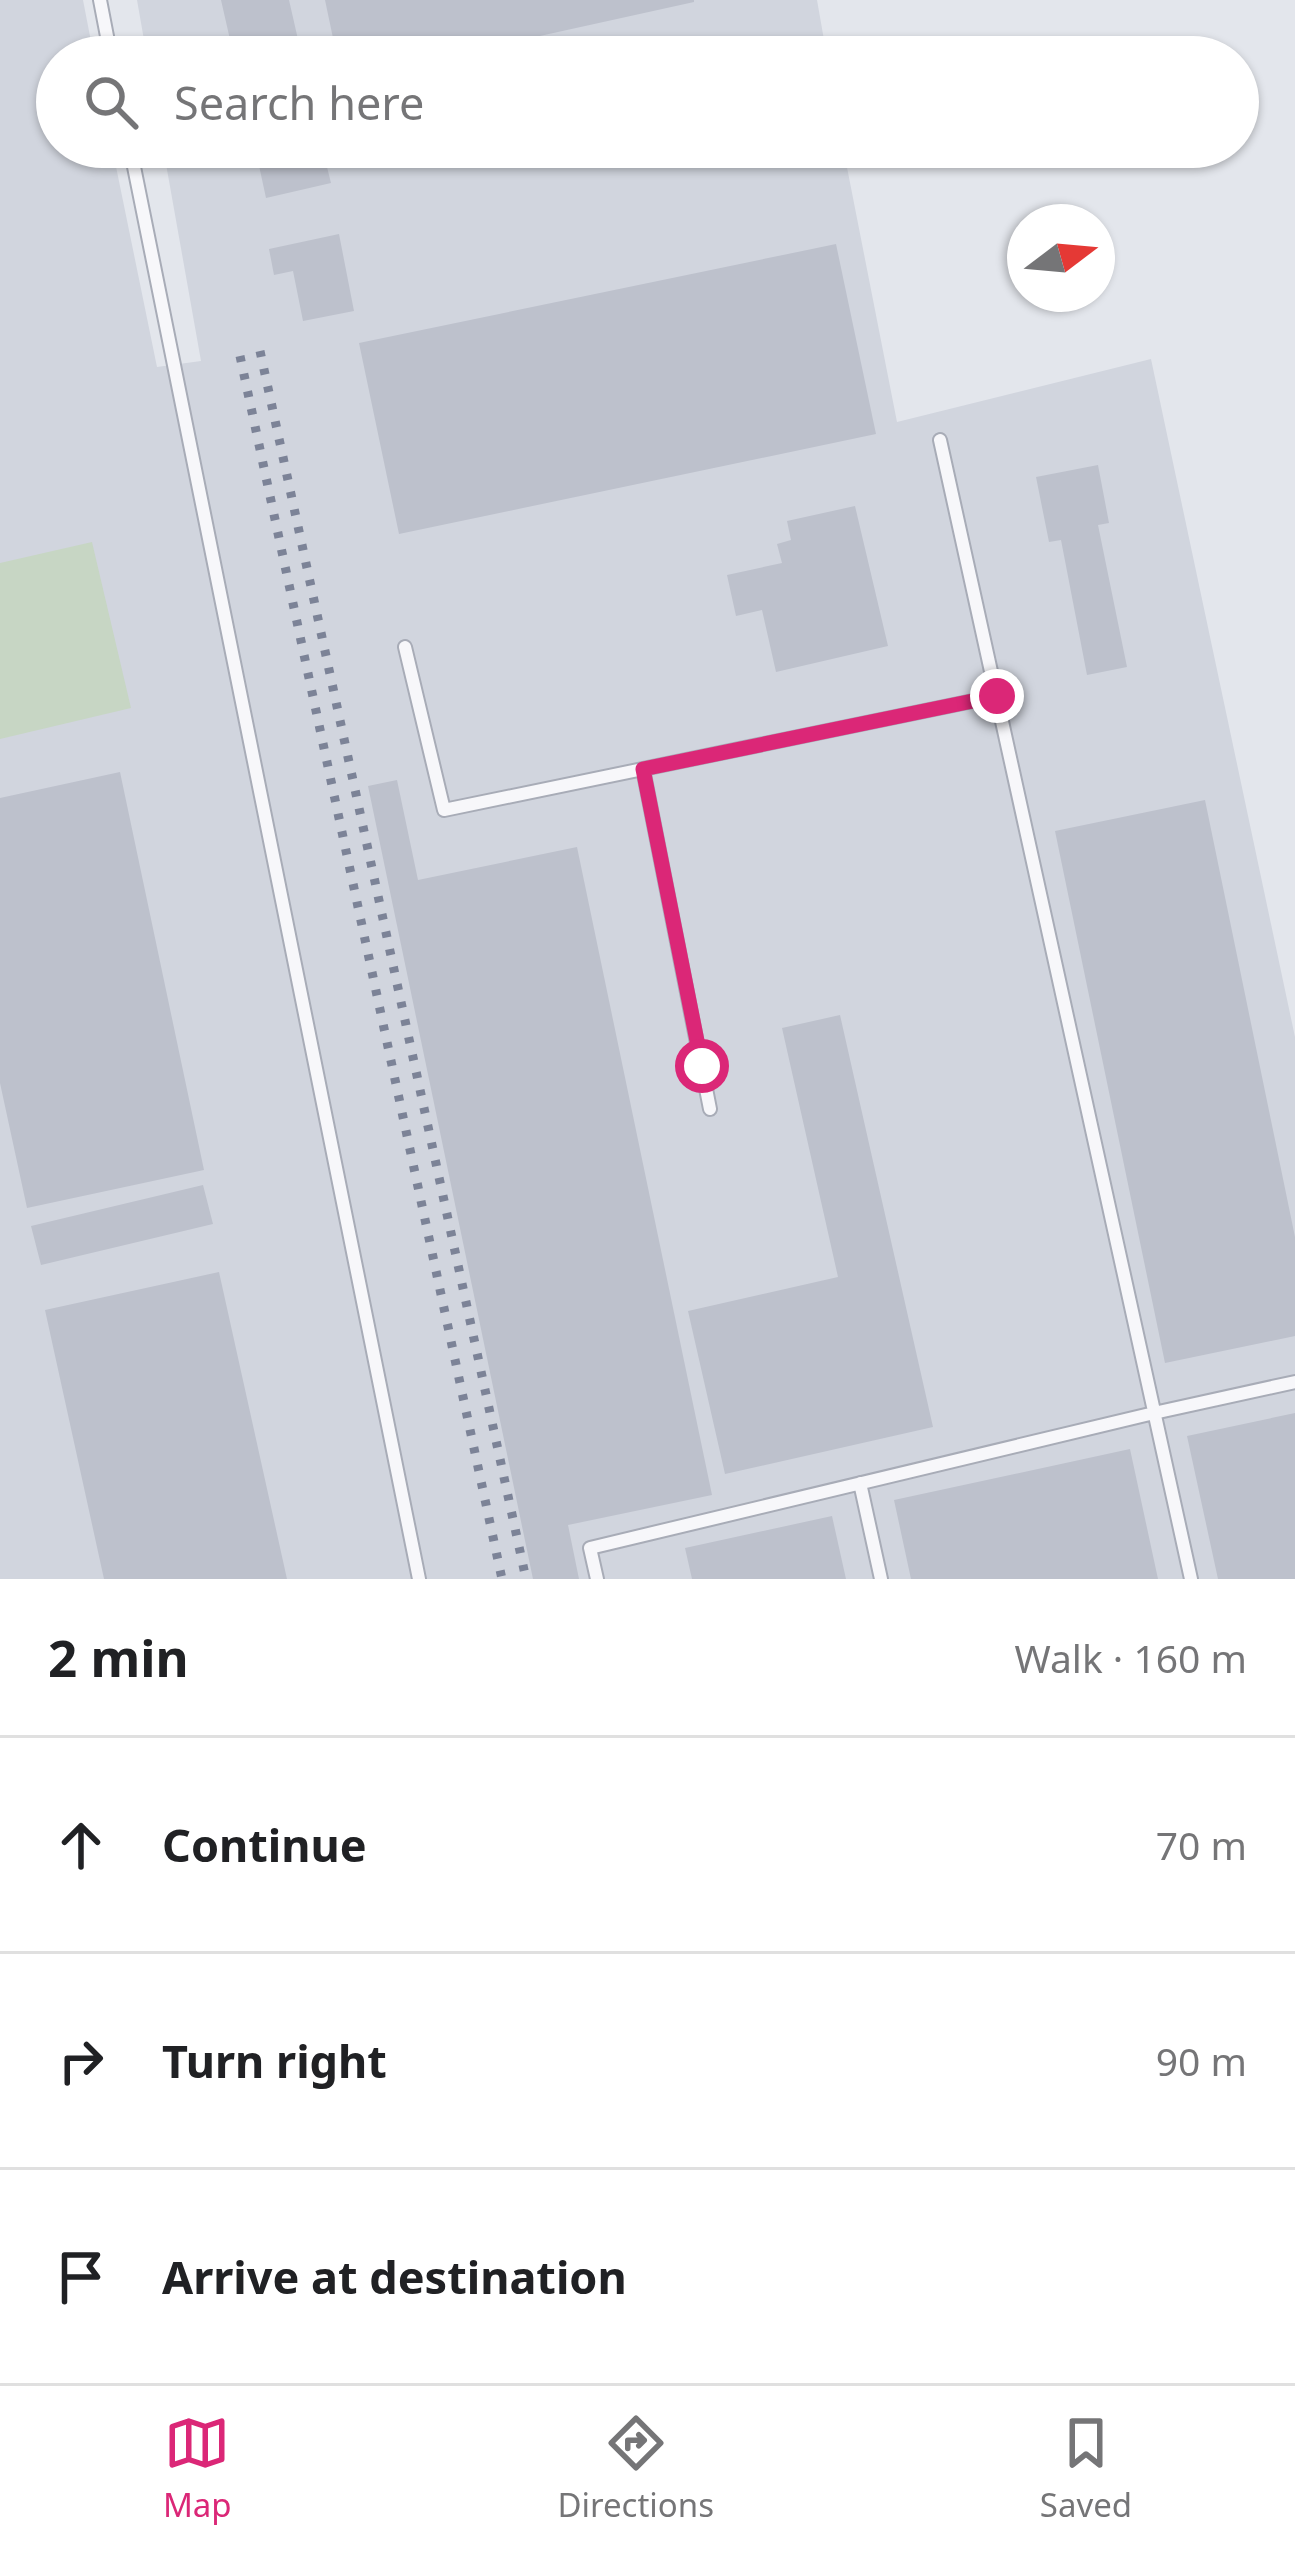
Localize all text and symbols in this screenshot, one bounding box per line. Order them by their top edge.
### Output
search box [36,36,1259,168]
icon: search [78,69,144,135]
text: Search here [174,72,424,133]
north arrow [1007,204,1115,312]
route end [970,669,1024,723]
route start [675,1039,729,1093]
text: 2 min [48,1622,189,1692]
text: Walk · 160 m [1014,1631,1247,1684]
icon: ahead [48,1812,114,1878]
text: Continue [162,1814,367,1875]
text: 70 m [1156,1818,1247,1871]
icon: right [48,2028,114,2094]
text: Turn right [162,2030,387,2091]
text: 90 m [1156,2034,1247,2087]
icon: arrive [48,2244,114,2310]
text: Arrive at destination [162,2246,627,2307]
tab: Map [163,2410,232,2527]
tab: Directions [557,2410,714,2527]
tab: Saved [1040,2410,1132,2527]

